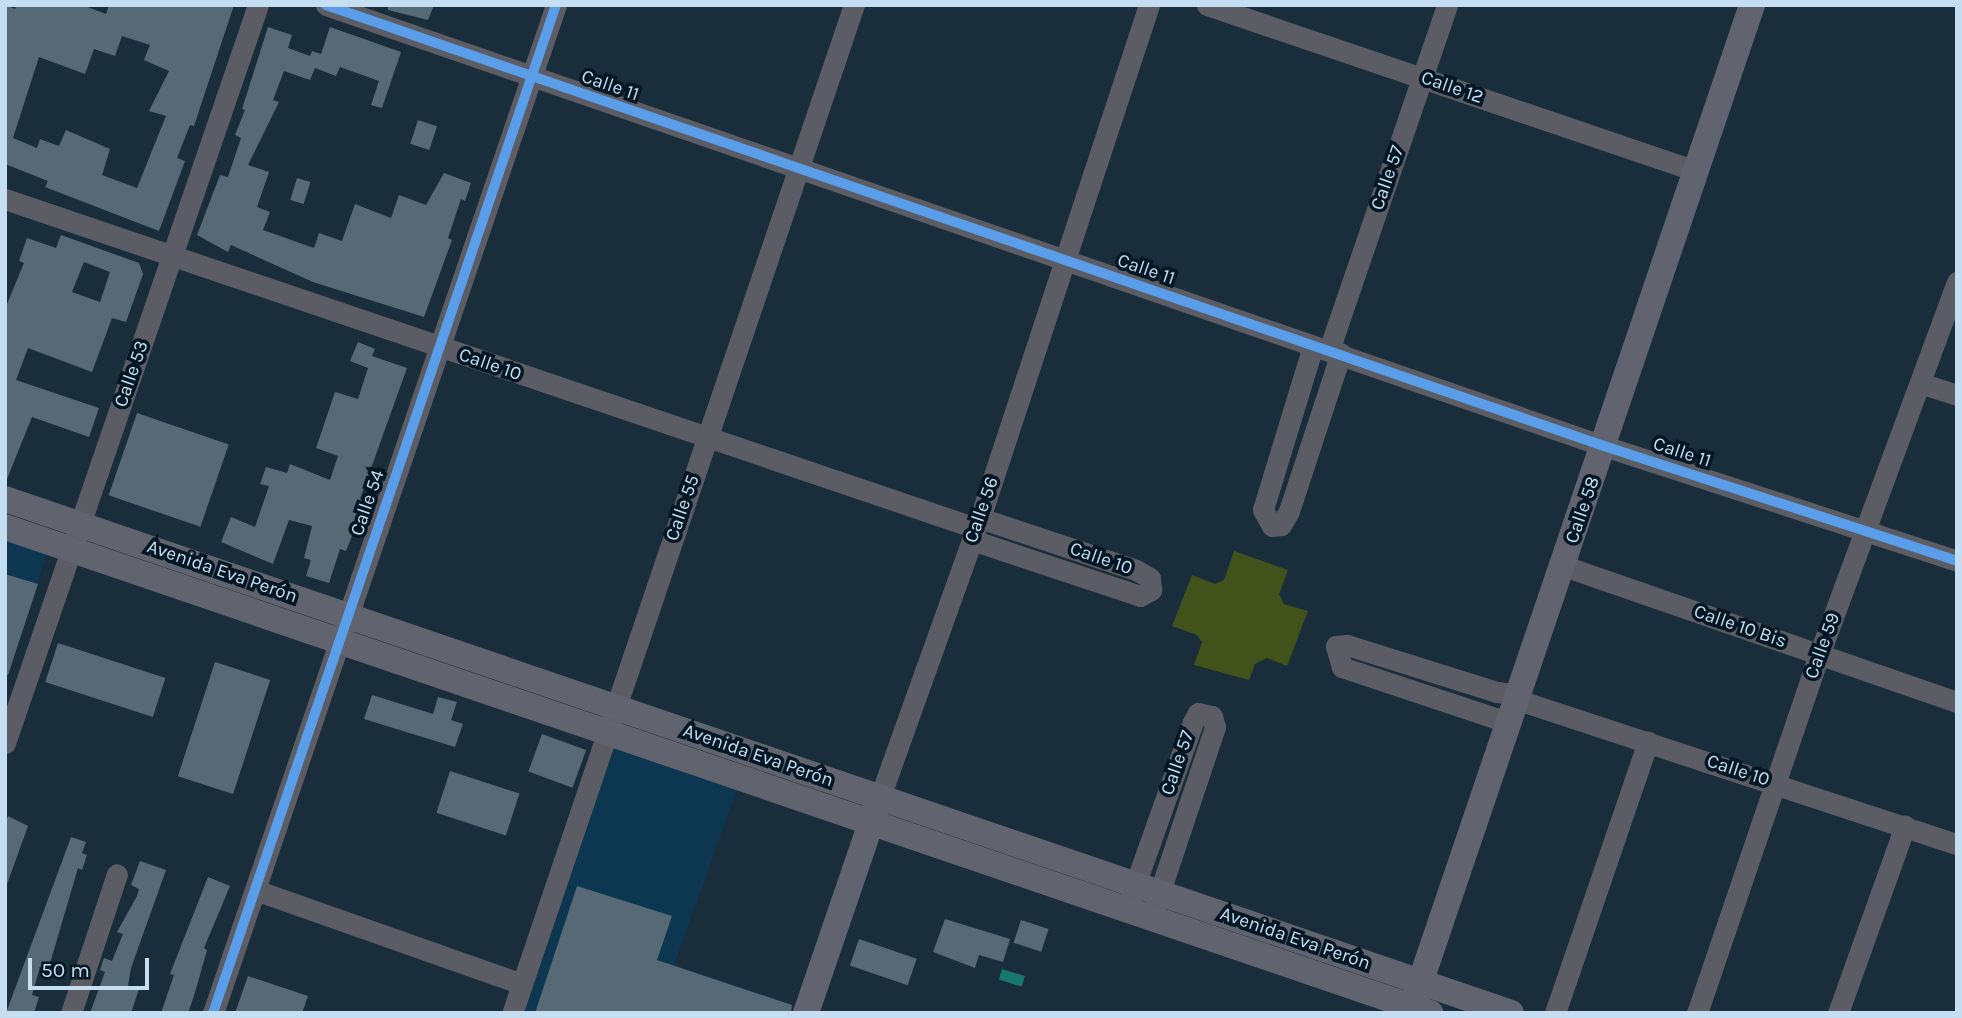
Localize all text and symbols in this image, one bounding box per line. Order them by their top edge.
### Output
street label: Calle 11 [578,66,642,106]
street label: Calle 12 [1418,67,1486,109]
street label: Calle 57 [1366,143,1410,213]
street label: Calle 11 [1114,250,1178,290]
street label: Calle 53 [110,338,154,410]
street label: Calle 10 [456,344,524,386]
street label: Calle 11 [1650,433,1714,473]
street label: Calle 54 [346,467,390,539]
street label: Calle 55 [661,472,705,544]
street label: Calle 58 [1561,473,1605,547]
street label: Calle 56 [960,474,1004,546]
street label: Avenida Eva Perón [144,536,300,608]
street label: Calle 10 [1067,538,1135,580]
street label: Calle 10 Bis [1691,601,1789,653]
street label: Calle 59 [1801,610,1845,682]
street label: Avenida Eva Perón [680,720,836,792]
street label: Calle 57 [1156,728,1200,798]
street label: Calle 10 [1704,750,1772,792]
street label: Avenida Eva Perón [1217,903,1373,975]
scale bar [32,944,152,988]
text: 50 m [41,958,90,982]

